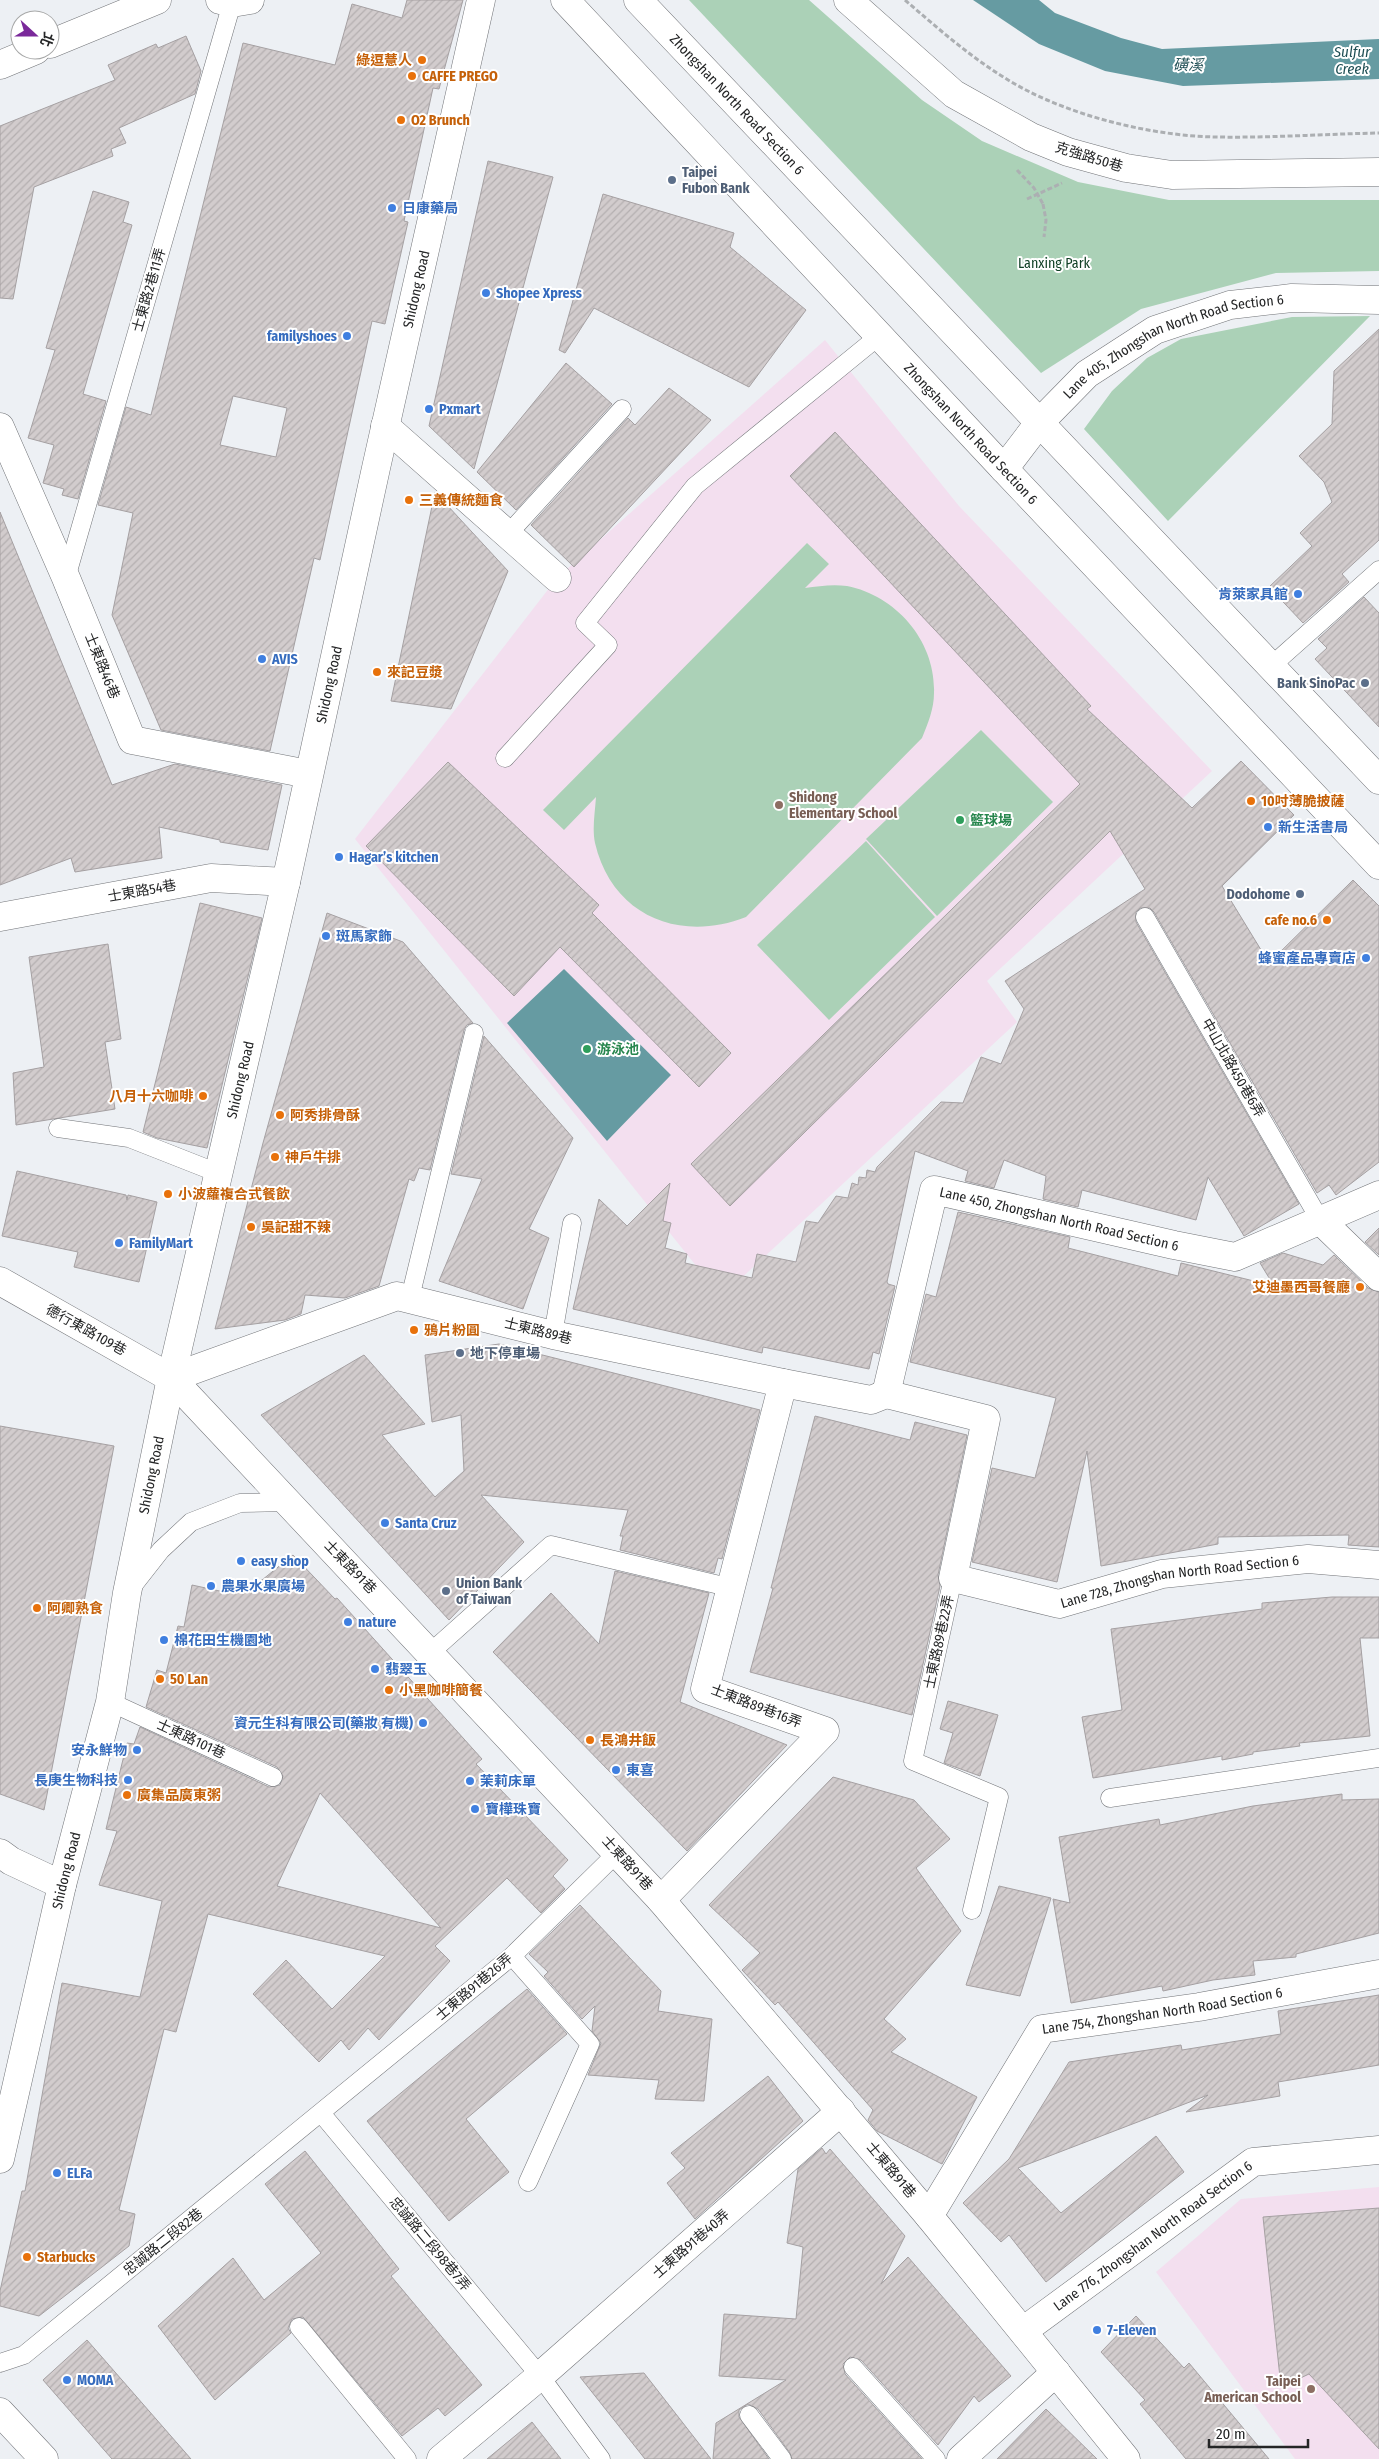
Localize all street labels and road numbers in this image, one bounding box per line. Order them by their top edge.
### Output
street label: Zhongshan North Road Section 6 [666,31,808,178]
street label: 克強路50巷 [1053,139,1125,175]
street label: 士東路2巷11弄 [129,246,169,334]
street label: Shidong Road [399,249,433,330]
street label: Lane 405, Zhongshan North Road Section 6 [1059,290,1285,402]
street label: Zhongshan North Road Section 6 [901,359,1041,508]
street label: 士東路46巷 [81,630,123,702]
street label: Shidong Road [312,644,346,725]
street label: 士東路54巷 [106,877,178,905]
street label: 中山北路450巷6弄 [1198,1016,1268,1120]
street label: Shidong Road [223,1039,257,1120]
street label: Lane 450, Zhongshan North Road Section 6 [938,1183,1180,1254]
street label: 德行東路109巷 [43,1301,129,1359]
street label: 士東路89巷 [502,1314,574,1348]
street label: Shidong Road [135,1434,167,1515]
street label: 士東路91巷 [320,1537,380,1597]
street label: Lane 728, Zhongshan North Road Section 6 [1058,1551,1300,1612]
street label: 士東路89巷22弄 [921,1593,957,1691]
street label: 士東路89巷16弄 [708,1681,804,1731]
street label: 士東路101巷 [154,1716,228,1762]
street label: Shidong Road [48,1830,84,1911]
street label: 士東路91巷 [598,1832,656,1894]
street label: 士東路91巷26弄 [432,1950,516,2024]
street label: Lane 754, Zhongshan North Road Section 6 [1041,1983,1284,2037]
street label: 士東路91巷 [863,2138,919,2202]
street label: Lane 776, Zhongshan North Road Section 6 [1050,2157,1255,2314]
street label: 忠誠路二段98巷7弄 [386,2194,474,2294]
street label: 忠誠路二段82巷 [120,2205,206,2279]
street label: 士東路91巷40弄 [649,2206,733,2282]

